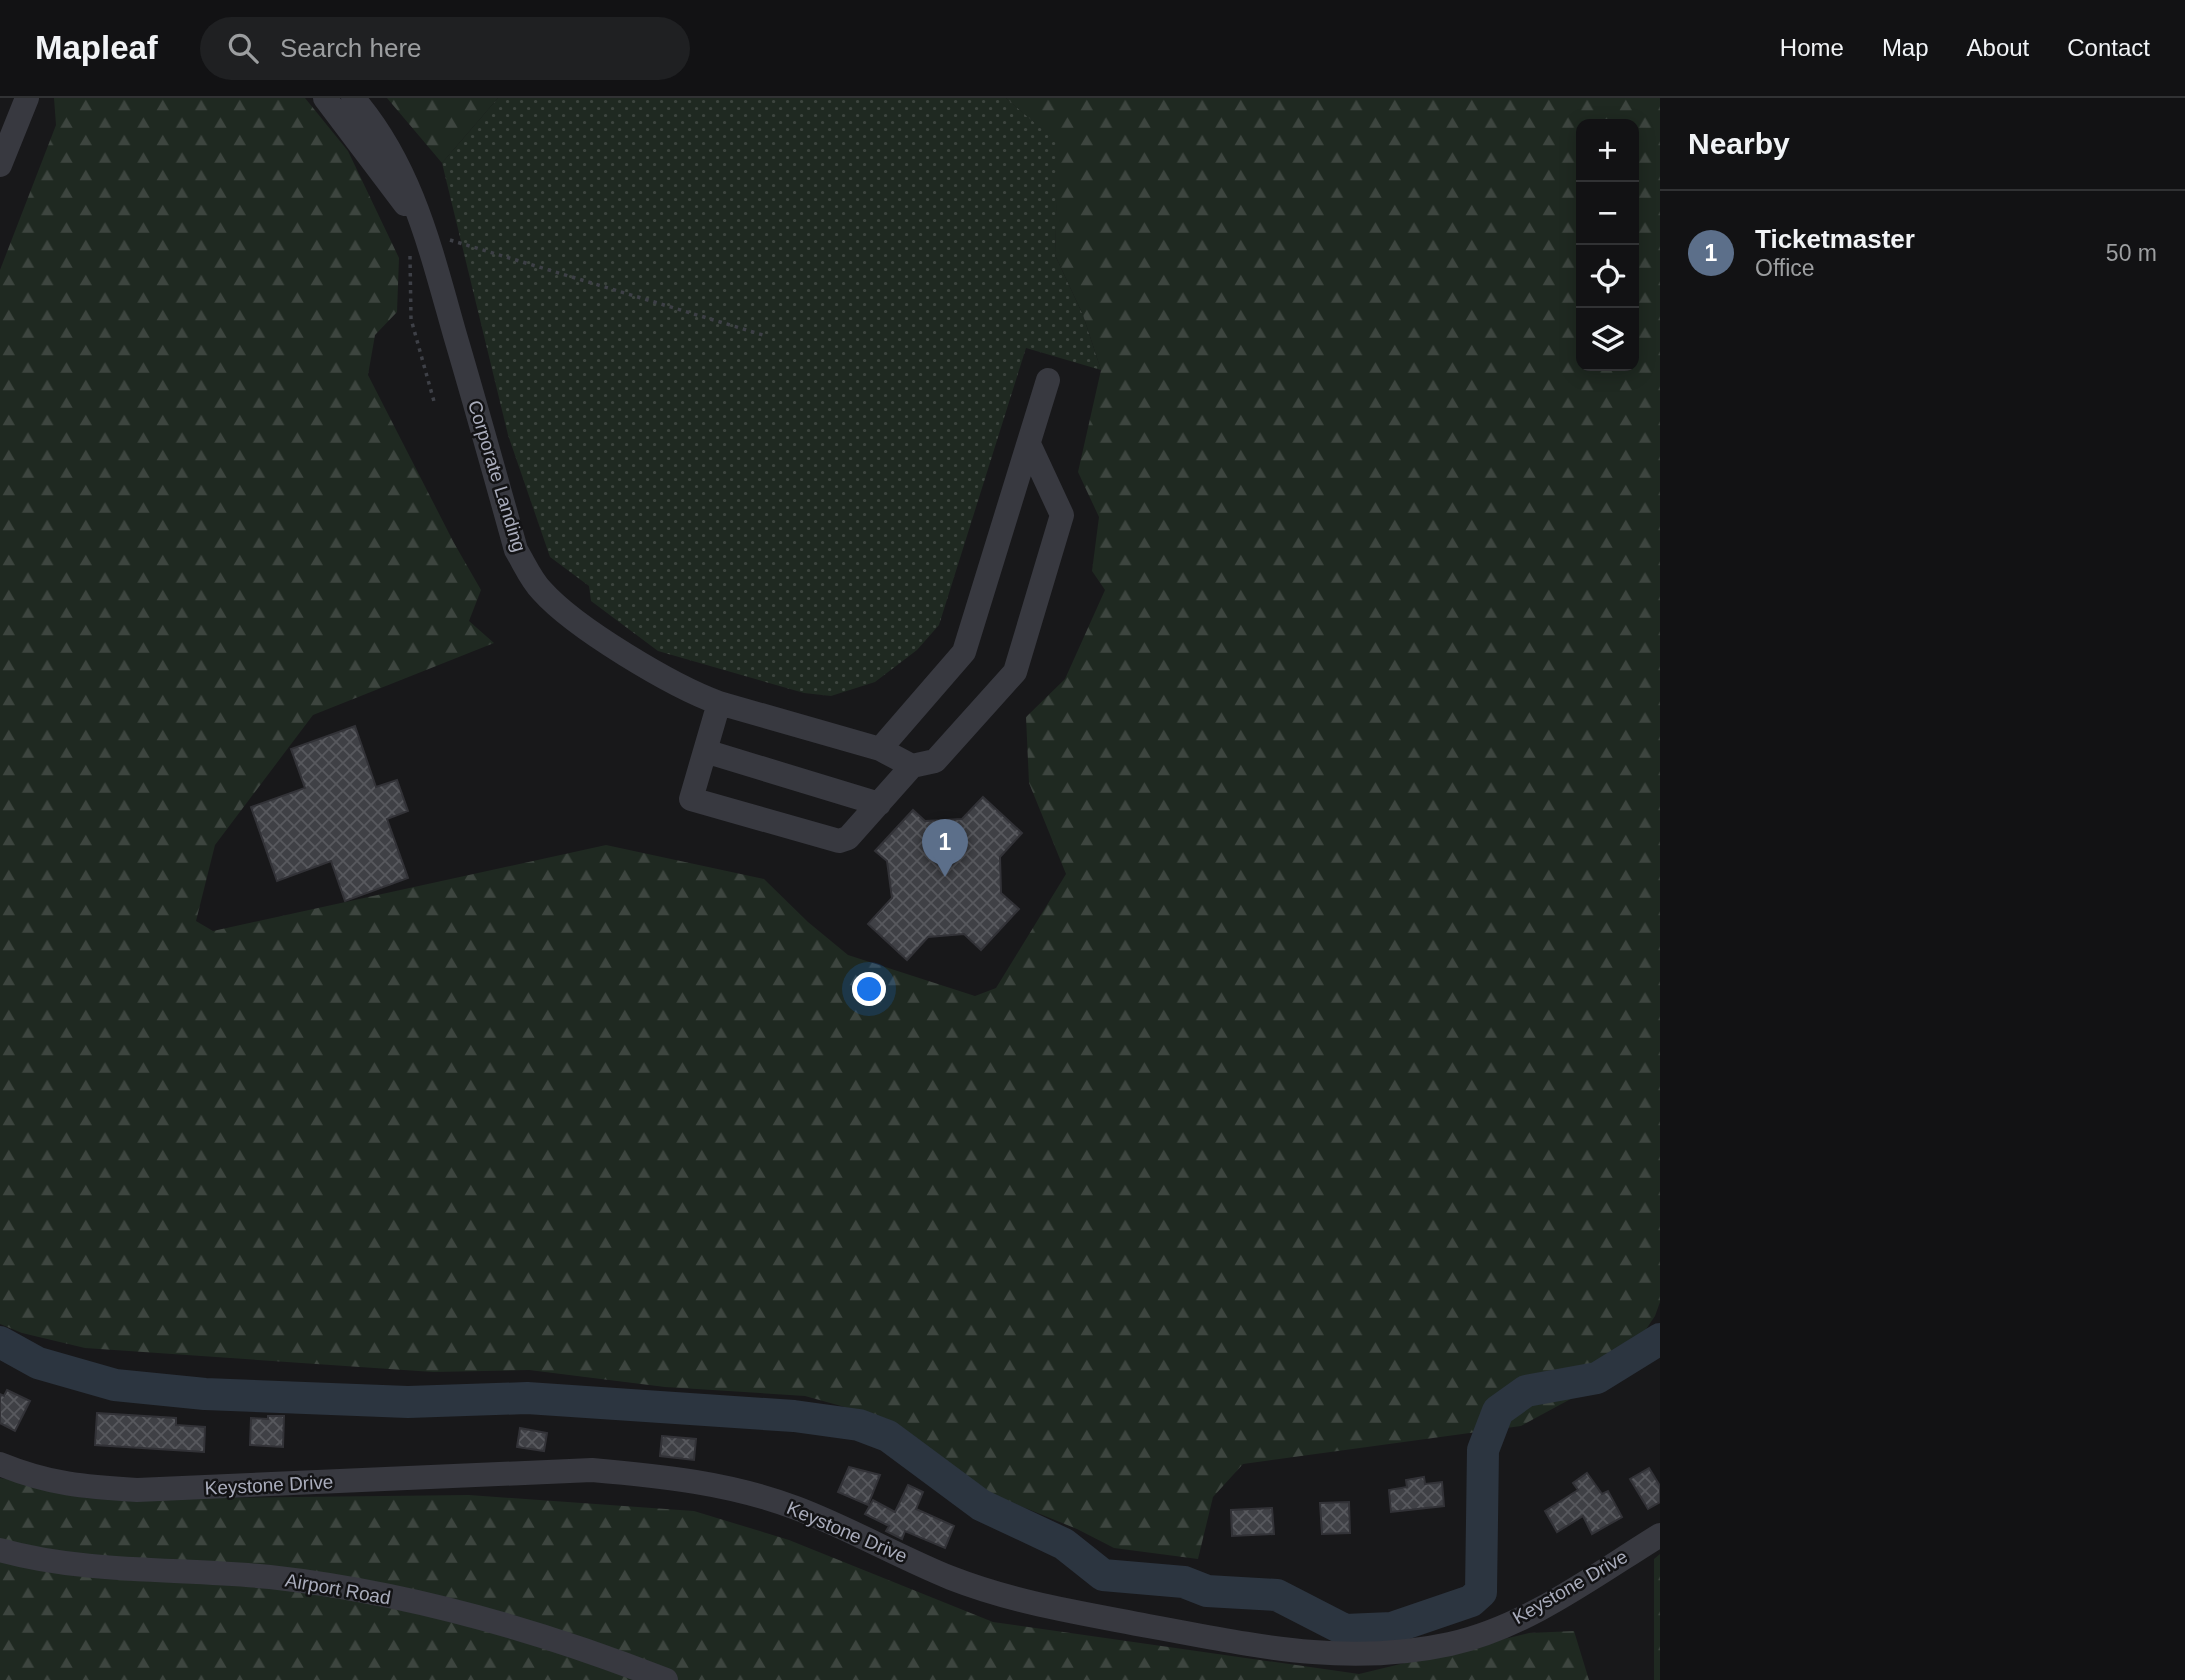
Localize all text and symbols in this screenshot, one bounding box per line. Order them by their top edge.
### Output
search box [200,17,690,80]
text: Mapleaf [35,29,158,66]
icon: search [224,29,262,67]
text: Search here [280,33,422,63]
text: Home [1780,34,1844,61]
text: Map [1882,34,1929,61]
text: About [1967,34,2029,61]
text: Contact [2067,34,2150,61]
map controls [1576,119,1639,371]
button: + [1576,119,1639,182]
text: Nearby [1688,127,1790,160]
button: − [1576,182,1639,245]
text: Ticketmaster [1755,224,1915,254]
text: 1 [1705,240,1717,266]
text: 50 m [2106,240,2157,266]
button: locate [1576,245,1639,308]
text: Office [1755,255,1815,281]
button: layers [1576,308,1639,371]
street label: Corporate Landing [464,398,530,554]
pin: 1 [922,819,968,877]
your location [852,972,886,1006]
street label: Keystone Drive [204,1471,334,1499]
street label: Keystone Drive [784,1497,910,1567]
street label: Keystone Drive [1509,1546,1631,1628]
street label: Airport Road [284,1569,392,1609]

